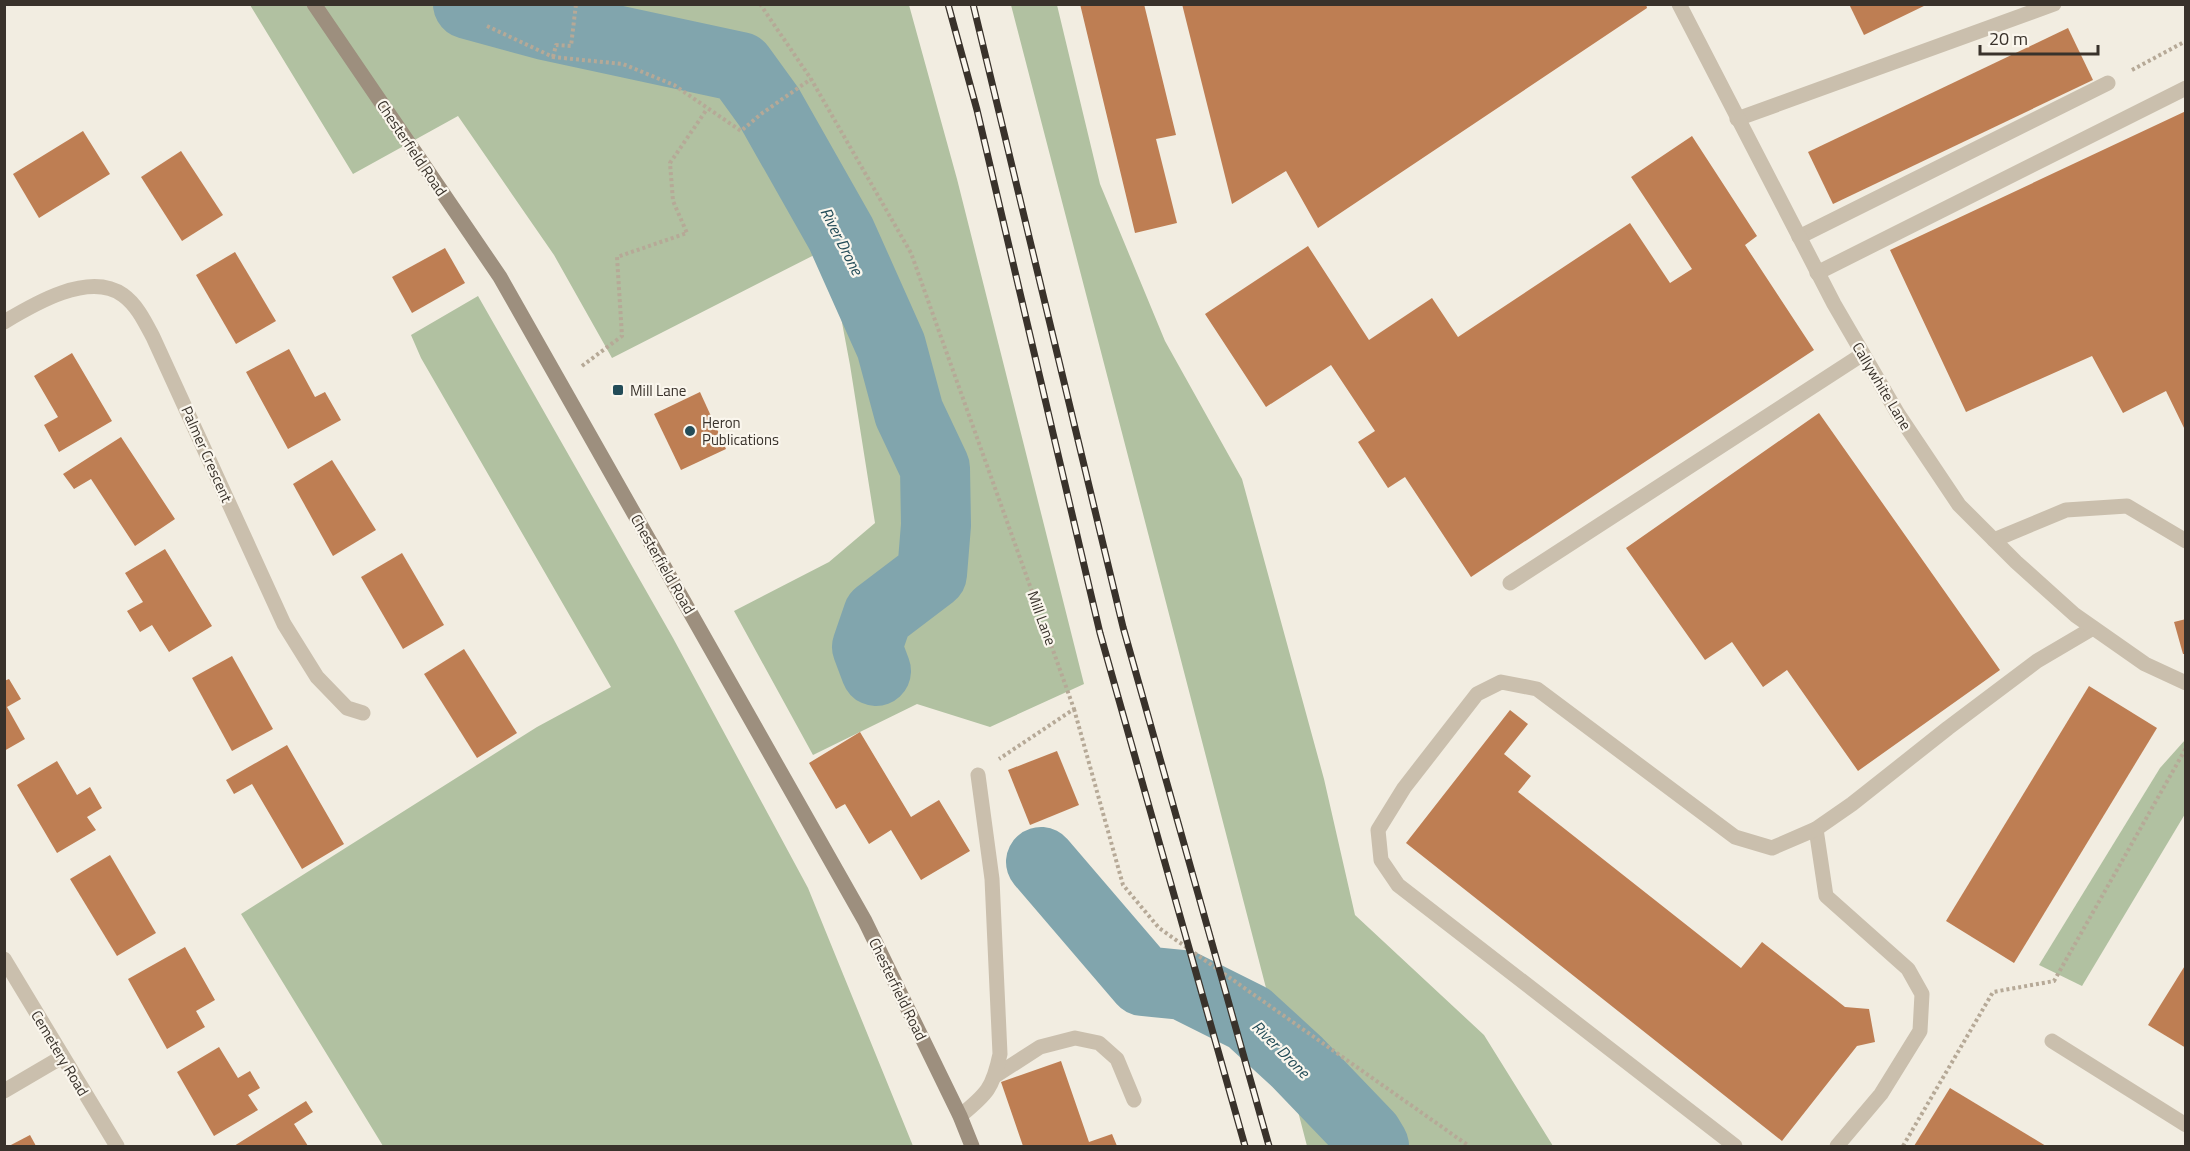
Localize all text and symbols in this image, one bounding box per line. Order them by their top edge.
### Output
scale bar [1980,18,2098,56]
text: 20 m [1989,25,2028,52]
street label: Chesterfield Road [371,95,453,201]
water label: River Drone [815,203,870,280]
street label: Callywhite Lane [1847,338,1917,434]
place label: Mill Lane [630,379,686,402]
marker: Mill Lane [611,383,625,397]
street label: Palmer Crescent [175,402,239,507]
place label: Heron Publications [702,411,779,451]
marker: Heron Publications [683,424,697,438]
street label: Chesterfield Road [625,510,701,618]
street label: Mill Lane [1022,588,1062,648]
street label: Chesterfield Road [863,934,933,1044]
street label: Cemetery Road [25,1006,95,1100]
water label: River Drone [1247,1015,1316,1084]

